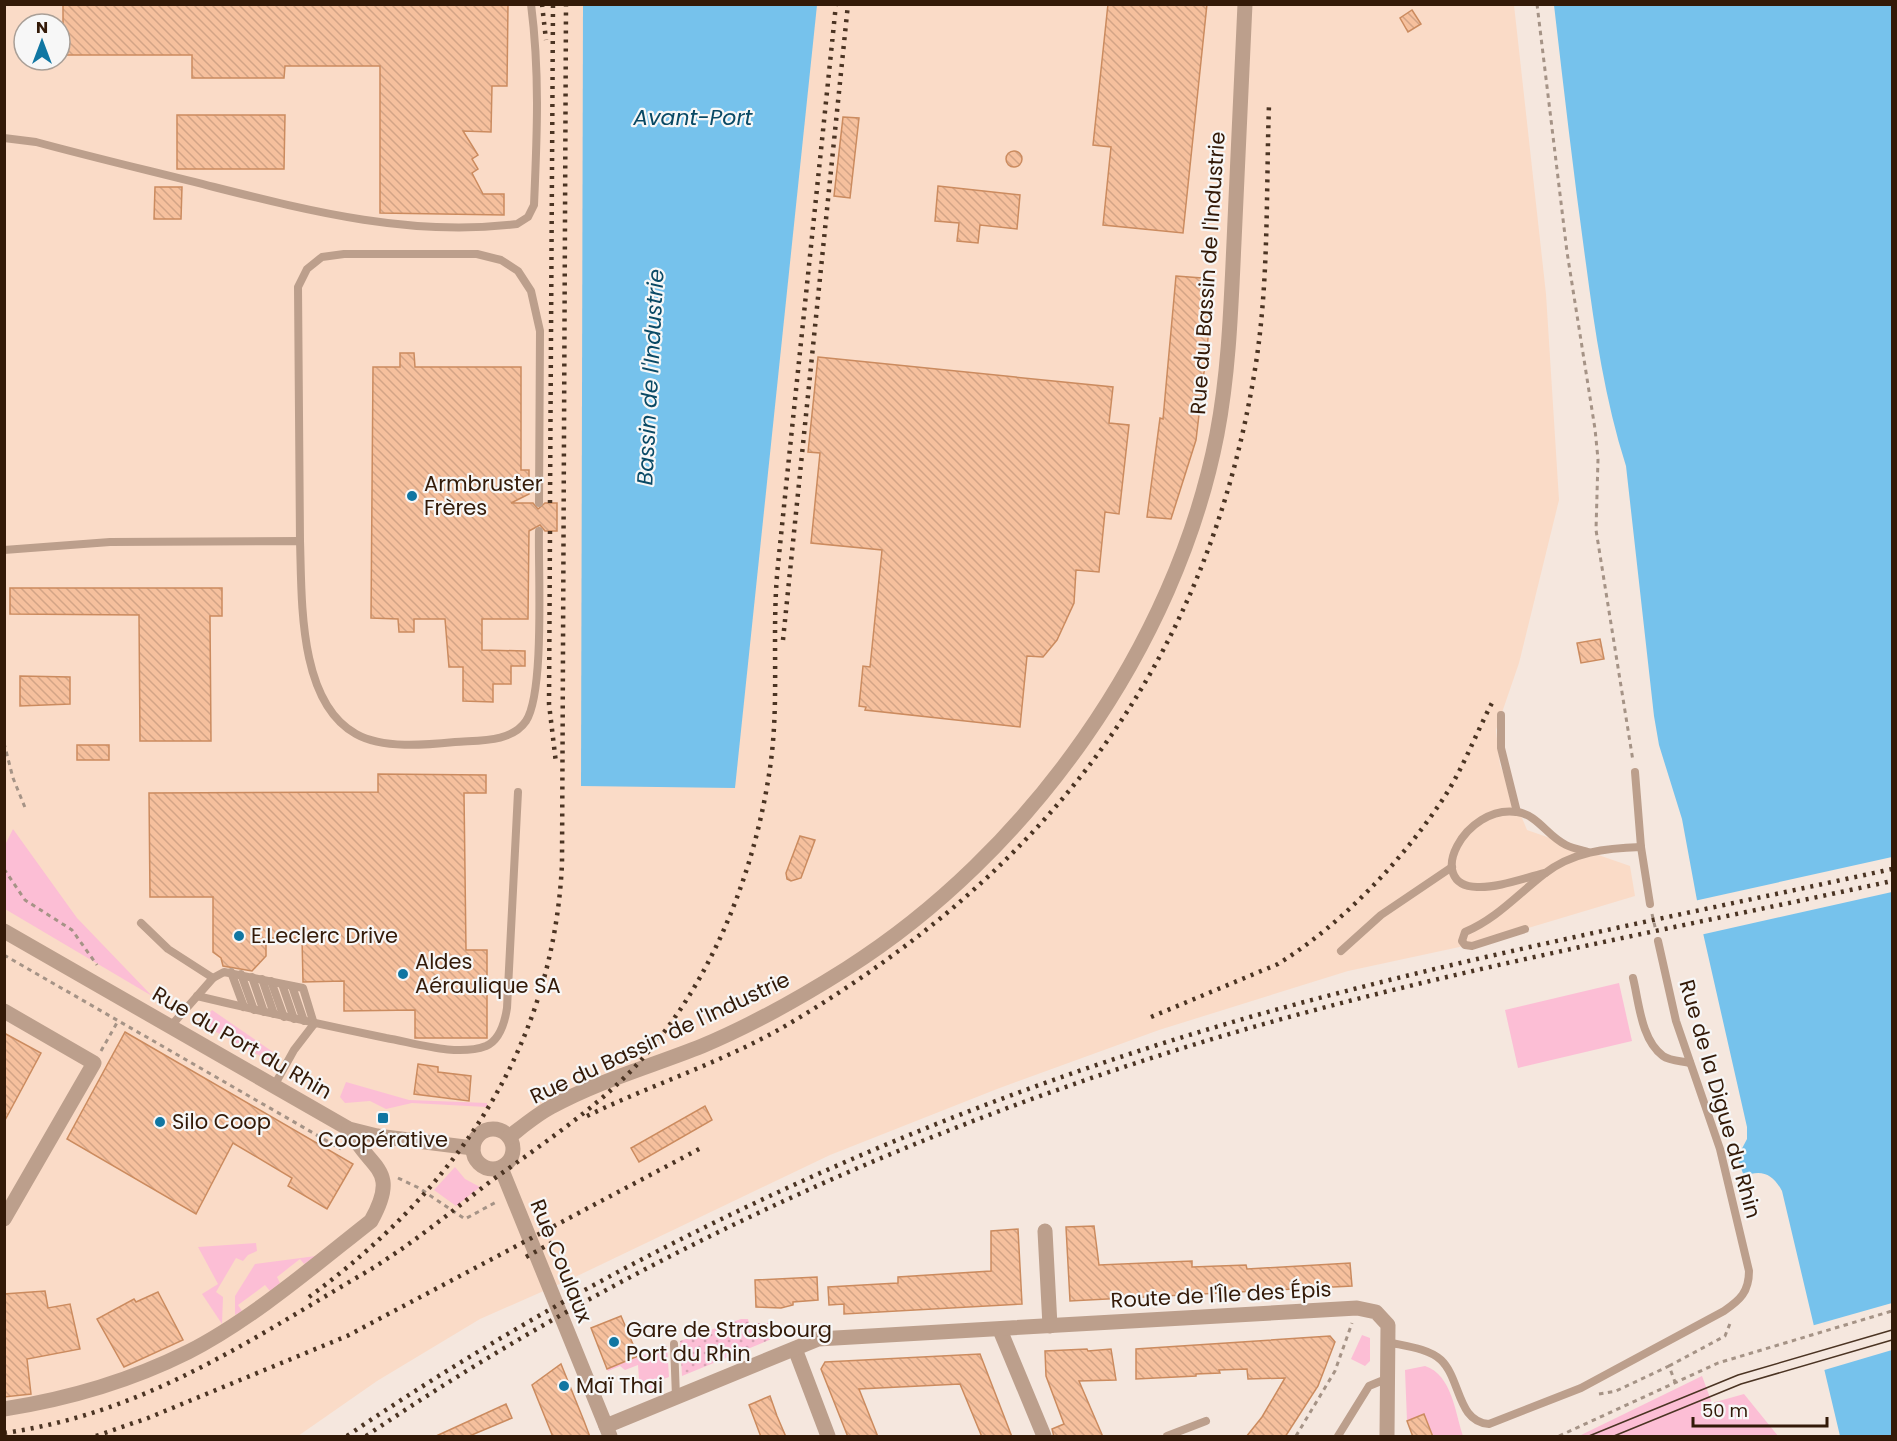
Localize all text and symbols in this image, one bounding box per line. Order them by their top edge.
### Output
north arrow [12,12,72,72]
text: N [36,16,48,39]
water label: Avant-Port [632,102,754,133]
street label: Rue du Bassin de l'Industrie [1183,131,1232,415]
water label: Bassin de l'Industrie [629,268,672,486]
place label: Armbruster Frères [424,469,543,522]
marker: Armbruster Frères [405,489,419,503]
place label: E.Leclerc Drive [251,921,398,950]
marker: E.Leclerc Drive [232,929,246,943]
place label: Aldes Aéraulique SA [415,947,561,1000]
street label: Rue du Bassin de l'Industrie [525,965,794,1111]
marker: Aldes Aéraulique SA [396,967,410,981]
street label: Rue de la Digue du Rhin [1673,976,1768,1222]
street label: Rue du Port du Rhin [147,979,337,1106]
place label: Silo Coop [172,1107,271,1136]
marker: Coopérative [376,1111,390,1125]
marker: Silo Coop [153,1115,167,1129]
place label: Coopérative [318,1125,448,1154]
street label: Rue Coulaux [524,1195,599,1327]
street label: Route de l'Île des Épis [1110,1274,1332,1315]
place label: Gare de Strasbourg Port du Rhin [626,1315,832,1368]
marker: Gare de Strasbourg Port du Rhin [607,1335,621,1349]
place label: Maï Thai [576,1371,663,1400]
marker: Maï Thai [557,1379,571,1393]
scale bar [1693,1390,1826,1428]
text: 50 m [1702,1398,1748,1423]

